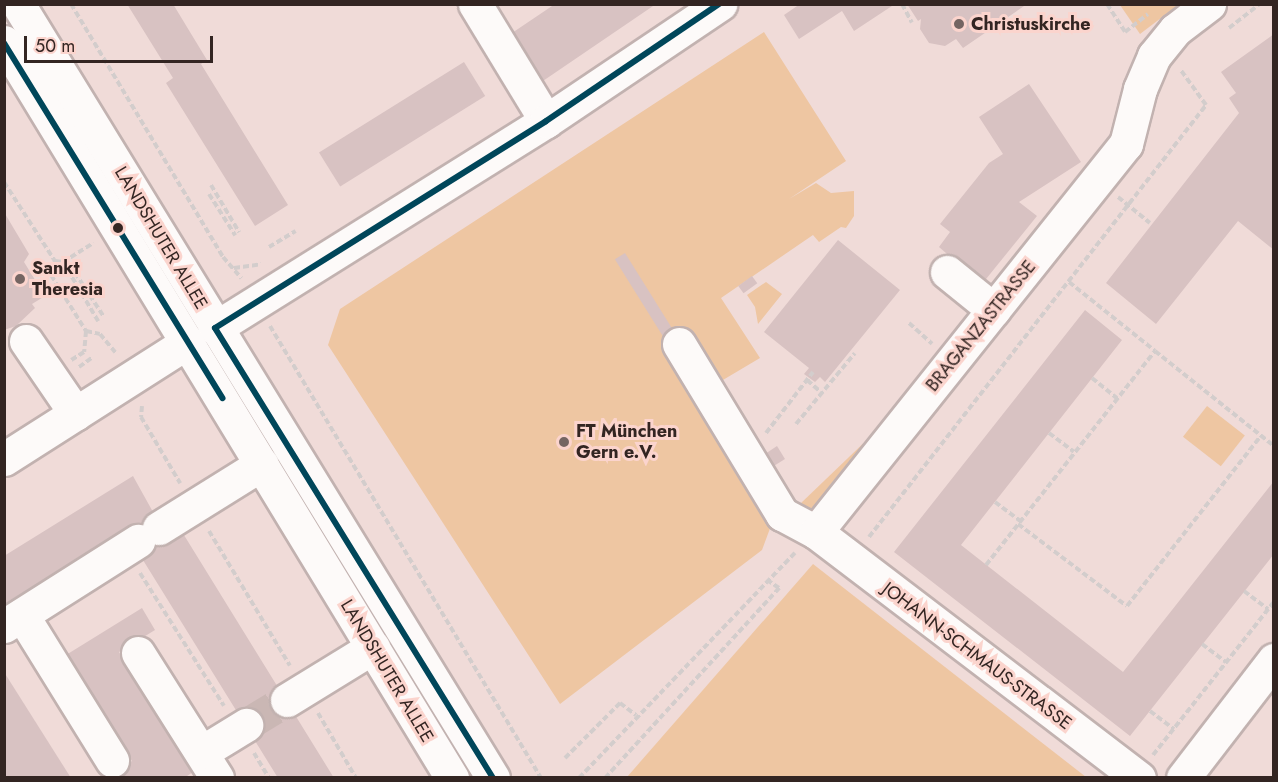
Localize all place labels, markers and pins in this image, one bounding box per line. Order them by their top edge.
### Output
place label: Christuskirche [971,13,1091,35]
marker: Christuskirche [952,17,966,31]
unlabelled marker [112,222,124,234]
place label: Sankt Theresia [32,258,103,300]
marker: Sankt Theresia [13,272,27,286]
place label: FT München Gern e.V. [576,421,677,464]
marker: FT München Gern e.V. [557,435,571,449]

